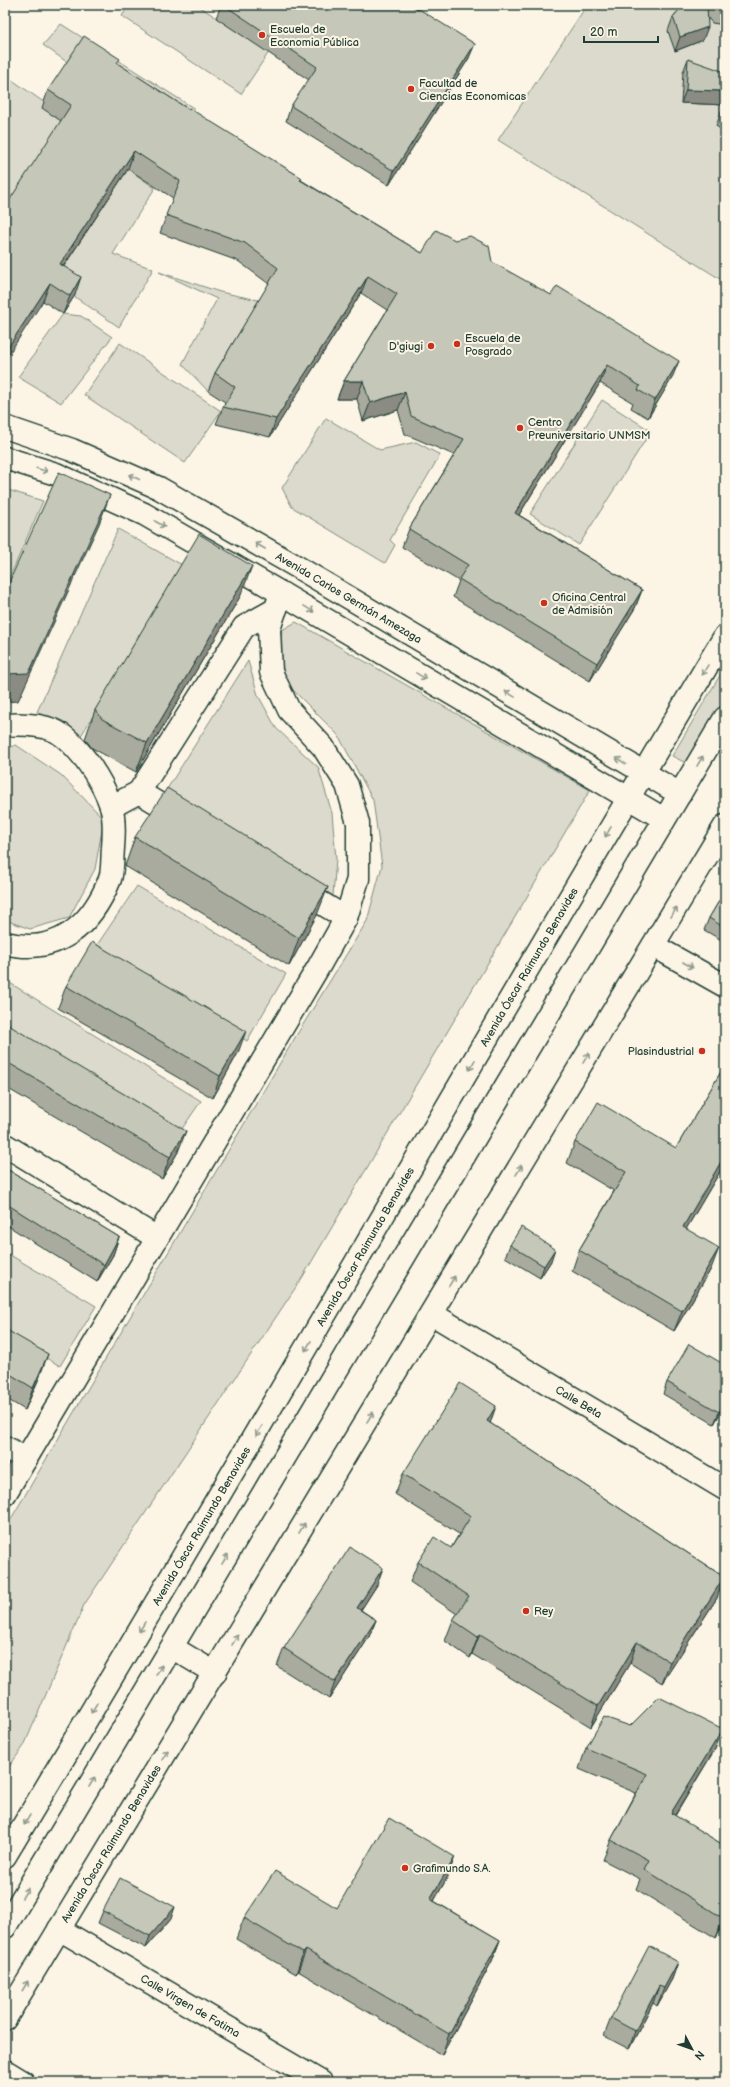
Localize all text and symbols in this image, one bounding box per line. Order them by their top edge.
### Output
scale bar [584,18,658,44]
place label: Escuela de Economia Pública [270,23,359,49]
text: 20 m [590,25,617,40]
marker: Escuela de Economia Pública [257,30,267,40]
place label: Facultad de Ciencias Economicas [419,77,527,103]
marker: Facultad de Ciencias Economicas [406,84,416,94]
place label: Escuela de Posgrado [465,332,521,358]
marker: Escuela de Posgrado [452,339,462,349]
place label: D'giugi [389,340,423,353]
marker: D'giugi [426,341,436,351]
place label: Centro Preuniversitario UNMSM [528,416,650,442]
marker: Centro Preuniversitario UNMSM [515,423,525,433]
one-way arrow [36,467,49,474]
one-way arrow [128,473,140,480]
one-way arrow [154,520,166,528]
one-way arrow [254,541,266,549]
street label: Avenida Carlos Germán Amezaga [274,550,424,646]
place label: Oficina Central de Admisión [552,591,626,617]
marker: Oficina Central de Admisión [539,598,549,608]
one-way arrow [303,606,315,614]
one-way arrow [701,664,709,675]
one-way arrow [415,672,427,680]
one-way arrow [505,690,516,698]
one-way arrow [696,755,704,767]
one-way arrow [616,757,627,765]
one-way arrow [604,826,612,838]
street label: Avenida Óscar Raimundo Benavides [477,885,581,1049]
one-way arrow [670,907,678,918]
one-way arrow [682,962,694,970]
place label: Plasindustrial [628,1045,694,1058]
marker: Plasindustrial [697,1046,707,1056]
one-way arrow [583,1052,591,1064]
one-way arrow [468,1059,476,1071]
street label: Avenida Óscar Raimundo Benavides [314,1164,417,1328]
one-way arrow [516,1164,524,1176]
one-way arrow [448,1276,456,1287]
one-way arrow [304,1340,312,1351]
street label: Calle Beta [553,1383,604,1421]
one-way arrow [366,1411,374,1423]
one-way arrow [254,1425,262,1437]
street label: Avenida Óscar Raimundo Benavides [150,1444,253,1608]
one-way arrow [299,1522,307,1534]
one-way arrow [222,1553,230,1565]
place label: Rey [534,1605,553,1618]
marker: Rey [521,1606,531,1616]
one-way arrow [138,1621,146,1633]
one-way arrow [231,1635,239,1646]
one-way arrow [155,1665,163,1676]
one-way arrow [89,1702,97,1714]
one-way arrow [161,1749,169,1761]
street label: Avenida Óscar Raimundo Benavides [58,1762,164,1925]
one-way arrow [88,1777,96,1788]
one-way arrow [22,1814,30,1826]
place label: Grafimundo S.A. [413,1862,491,1875]
marker: Grafimundo S.A. [400,1863,410,1873]
one-way arrow [21,1888,29,1899]
street label: Calle Virgen de Fatima [138,1972,242,2040]
one-way arrow [21,1981,29,1992]
north arrow [672,2029,712,2069]
text: N [692,2048,707,2063]

